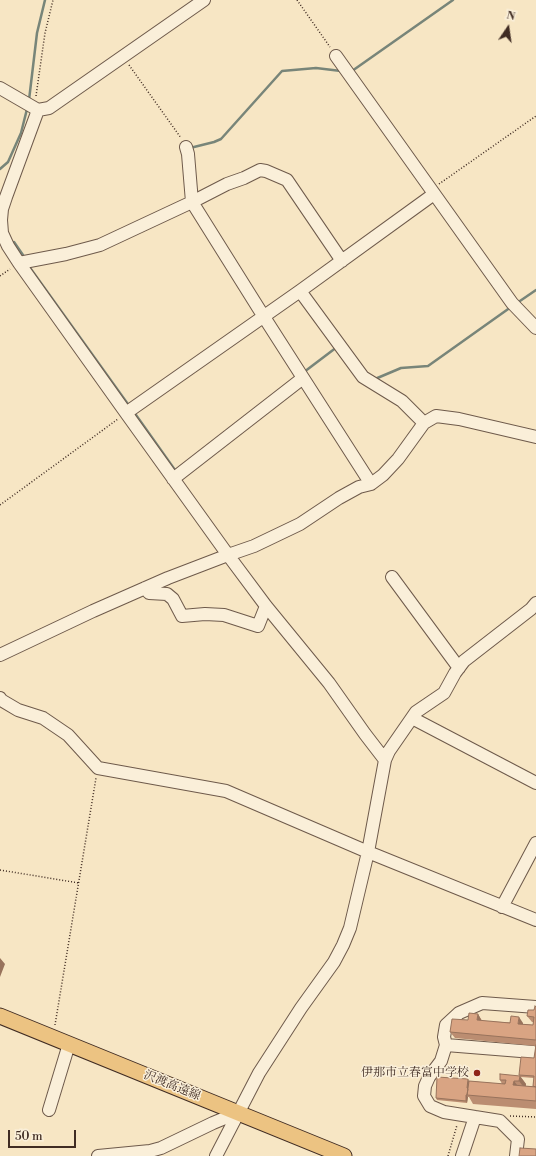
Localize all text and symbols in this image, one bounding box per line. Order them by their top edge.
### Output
north arrow [488,8,528,48]
text: N [505,9,517,24]
place label: 伊那市立春富中学校 [361,1066,469,1080]
street label: 沢渡高遠線 [141,1068,203,1104]
marker: 伊那市立春富中学校 [472,1068,482,1078]
scale bar [10,1122,78,1148]
text: 50 m [15,1129,43,1144]

